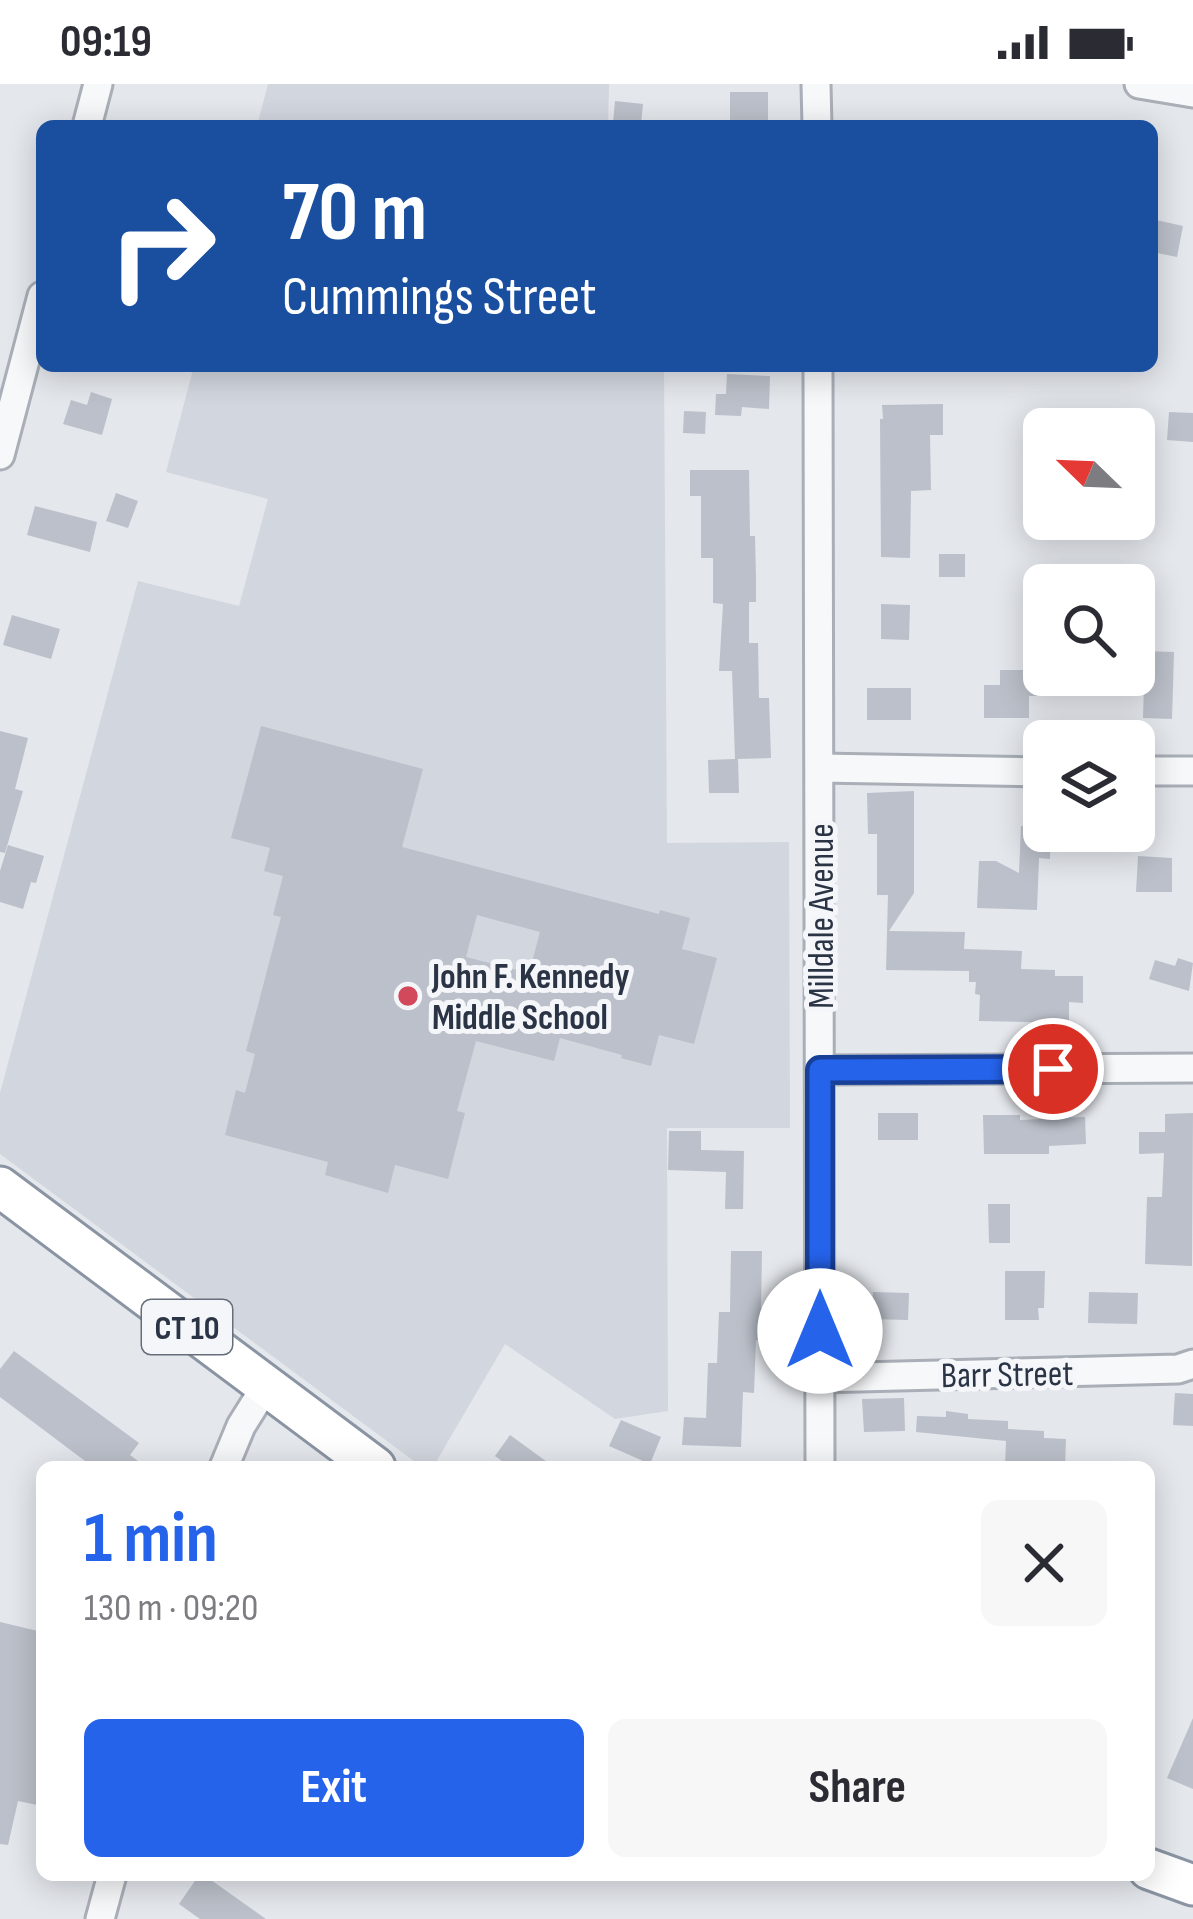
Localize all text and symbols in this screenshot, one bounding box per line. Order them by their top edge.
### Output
text: 09:19 [60,15,152,70]
text: 70 m [282,163,427,264]
icon: right [84,168,240,324]
text: Cummings Street [282,265,597,330]
north arrow [1023,408,1155,540]
map controls [1023,408,1155,852]
button: search [1023,564,1155,696]
button: layers [1023,720,1155,852]
street label: Milldale Avenue [801,823,844,1009]
place label: John F. Kennedy Middle School [431,956,630,1040]
marker: John F. Kennedy Middle School [395,983,421,1009]
pin [1002,1018,1104,1120]
icon: arrive [1020,1036,1086,1102]
position arrow [757,1268,883,1394]
road number: CT 10 [142,1300,232,1354]
street label: Barr Street [941,1353,1074,1398]
text: 1 min [84,1496,218,1583]
button: close [981,1500,1107,1626]
text: 130 m · 09:20 [84,1585,258,1632]
button: Exit [84,1719,584,1857]
button: Share [608,1719,1107,1857]

